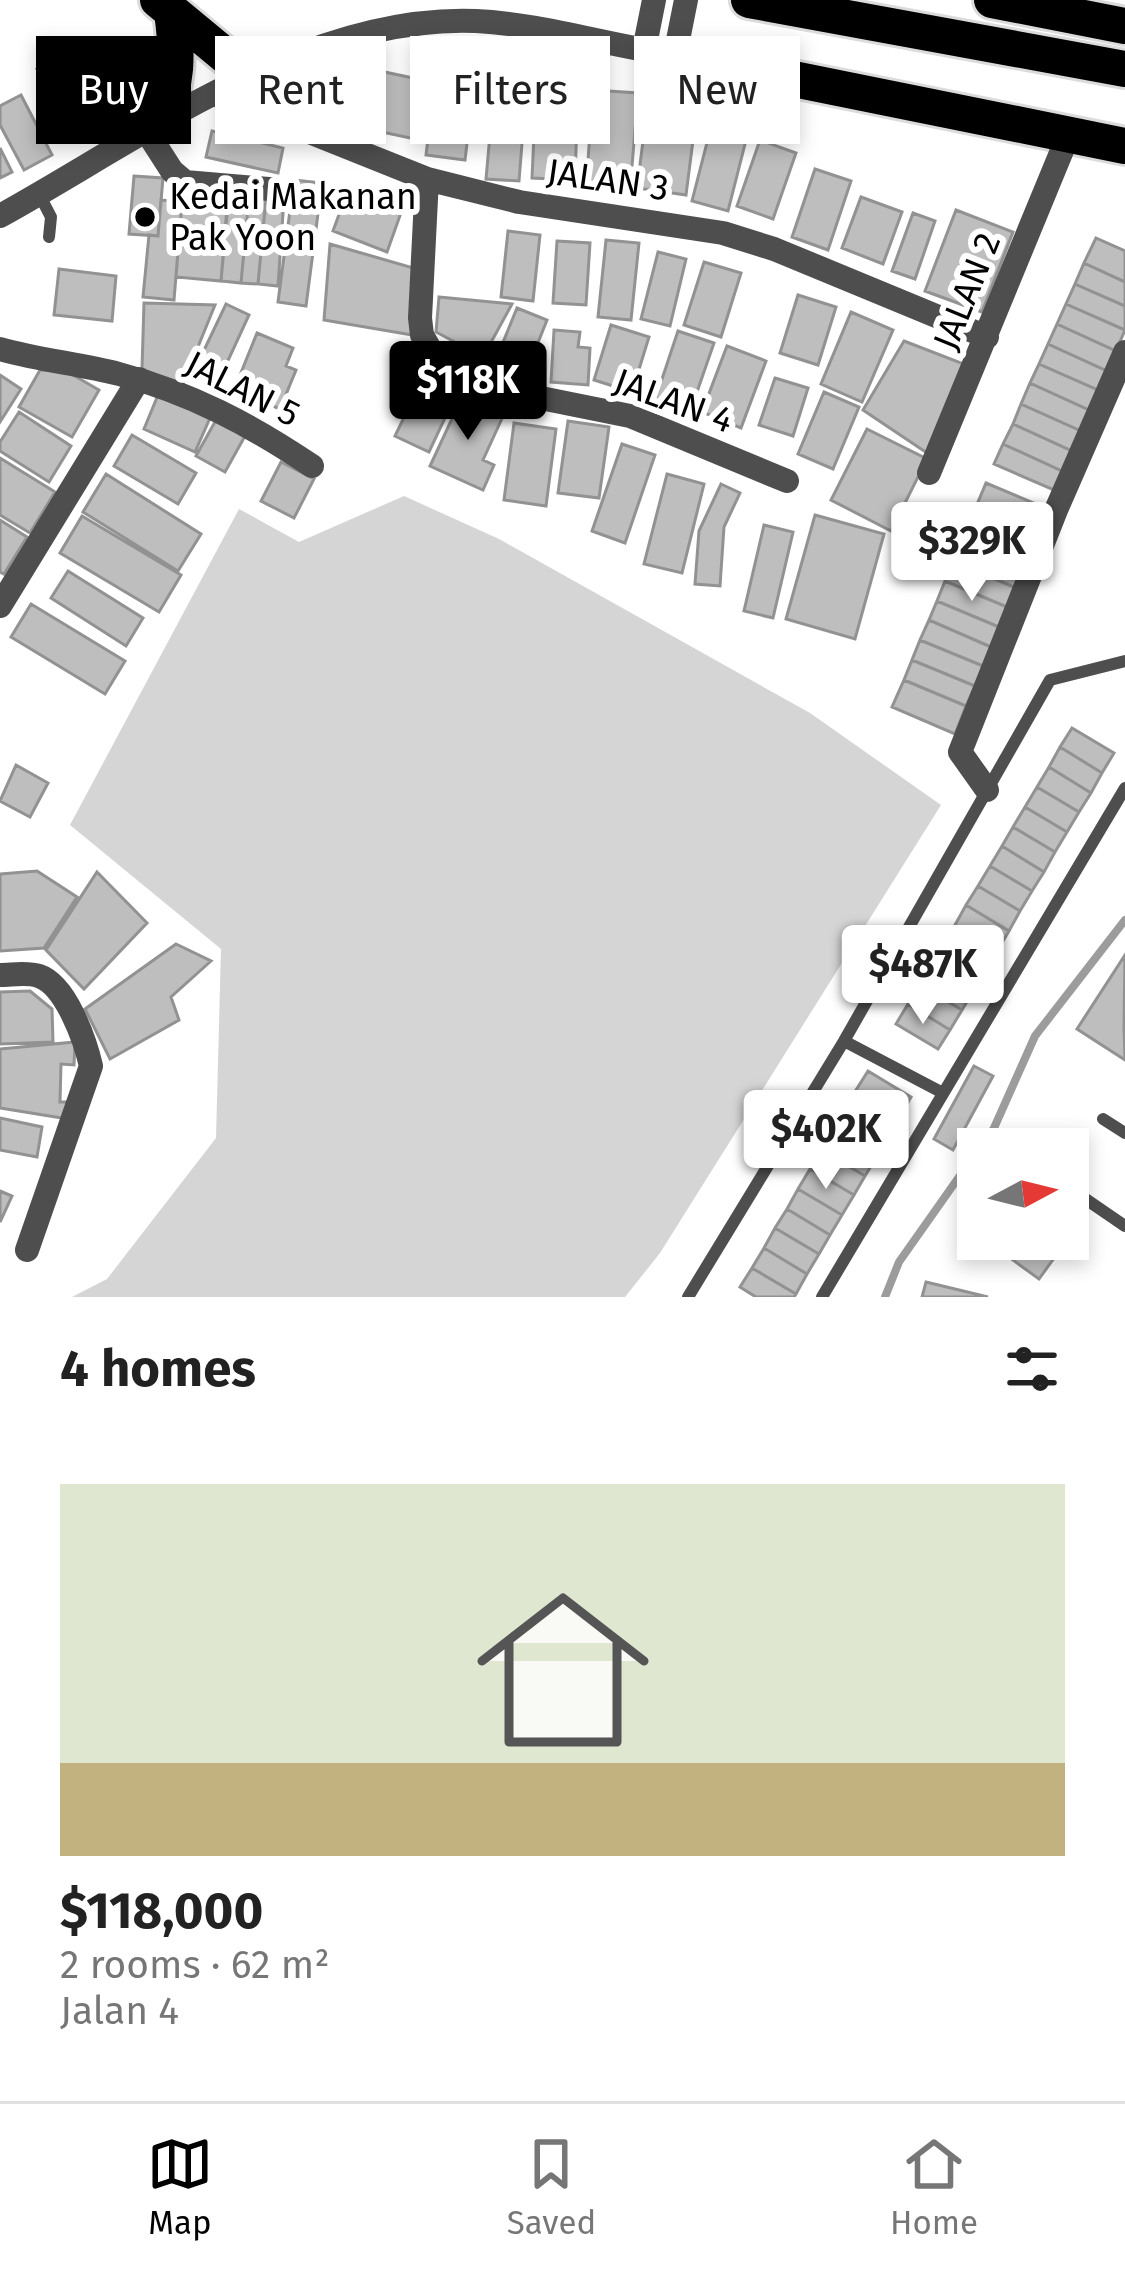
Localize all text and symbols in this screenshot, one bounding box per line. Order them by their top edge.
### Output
chip: Buy [36,36,191,144]
chip: Rent [215,36,386,144]
chip: Filters [410,36,610,144]
chip: New [634,36,800,144]
street label: JALAN 3 [544,150,671,210]
place label: Kedai Makanan Pak Yoon [169,175,417,260]
marker: Kedai Makanan Pak Yoon [132,204,158,230]
street label: JALAN 2 [924,227,1010,356]
pin: $118K [384,341,552,443]
street label: JALAN 5 [178,342,307,436]
text: $118K [417,357,519,403]
street label: JALAN 4 [608,359,739,443]
pin: $329K [888,502,1056,604]
text: $329K [918,518,1026,564]
pin: $487K [839,925,1007,1027]
text: $487K [869,941,977,987]
pin: $402K [742,1090,910,1192]
text: $402K [771,1106,881,1152]
north arrow [957,1128,1089,1260]
map controls [957,1128,1089,1260]
icon: filters [999,1336,1065,1402]
text: 4 homes [60,1338,256,1400]
icon: home [455,1562,671,1778]
text: $118,000 [60,1880,263,1942]
text: 2 rooms · 62 m² [60,1942,330,1988]
text: Jalan 4 [60,1988,179,2034]
tab: Map [147,2131,213,2243]
tab: Saved [507,2131,596,2243]
tab: Home [890,2131,978,2243]

